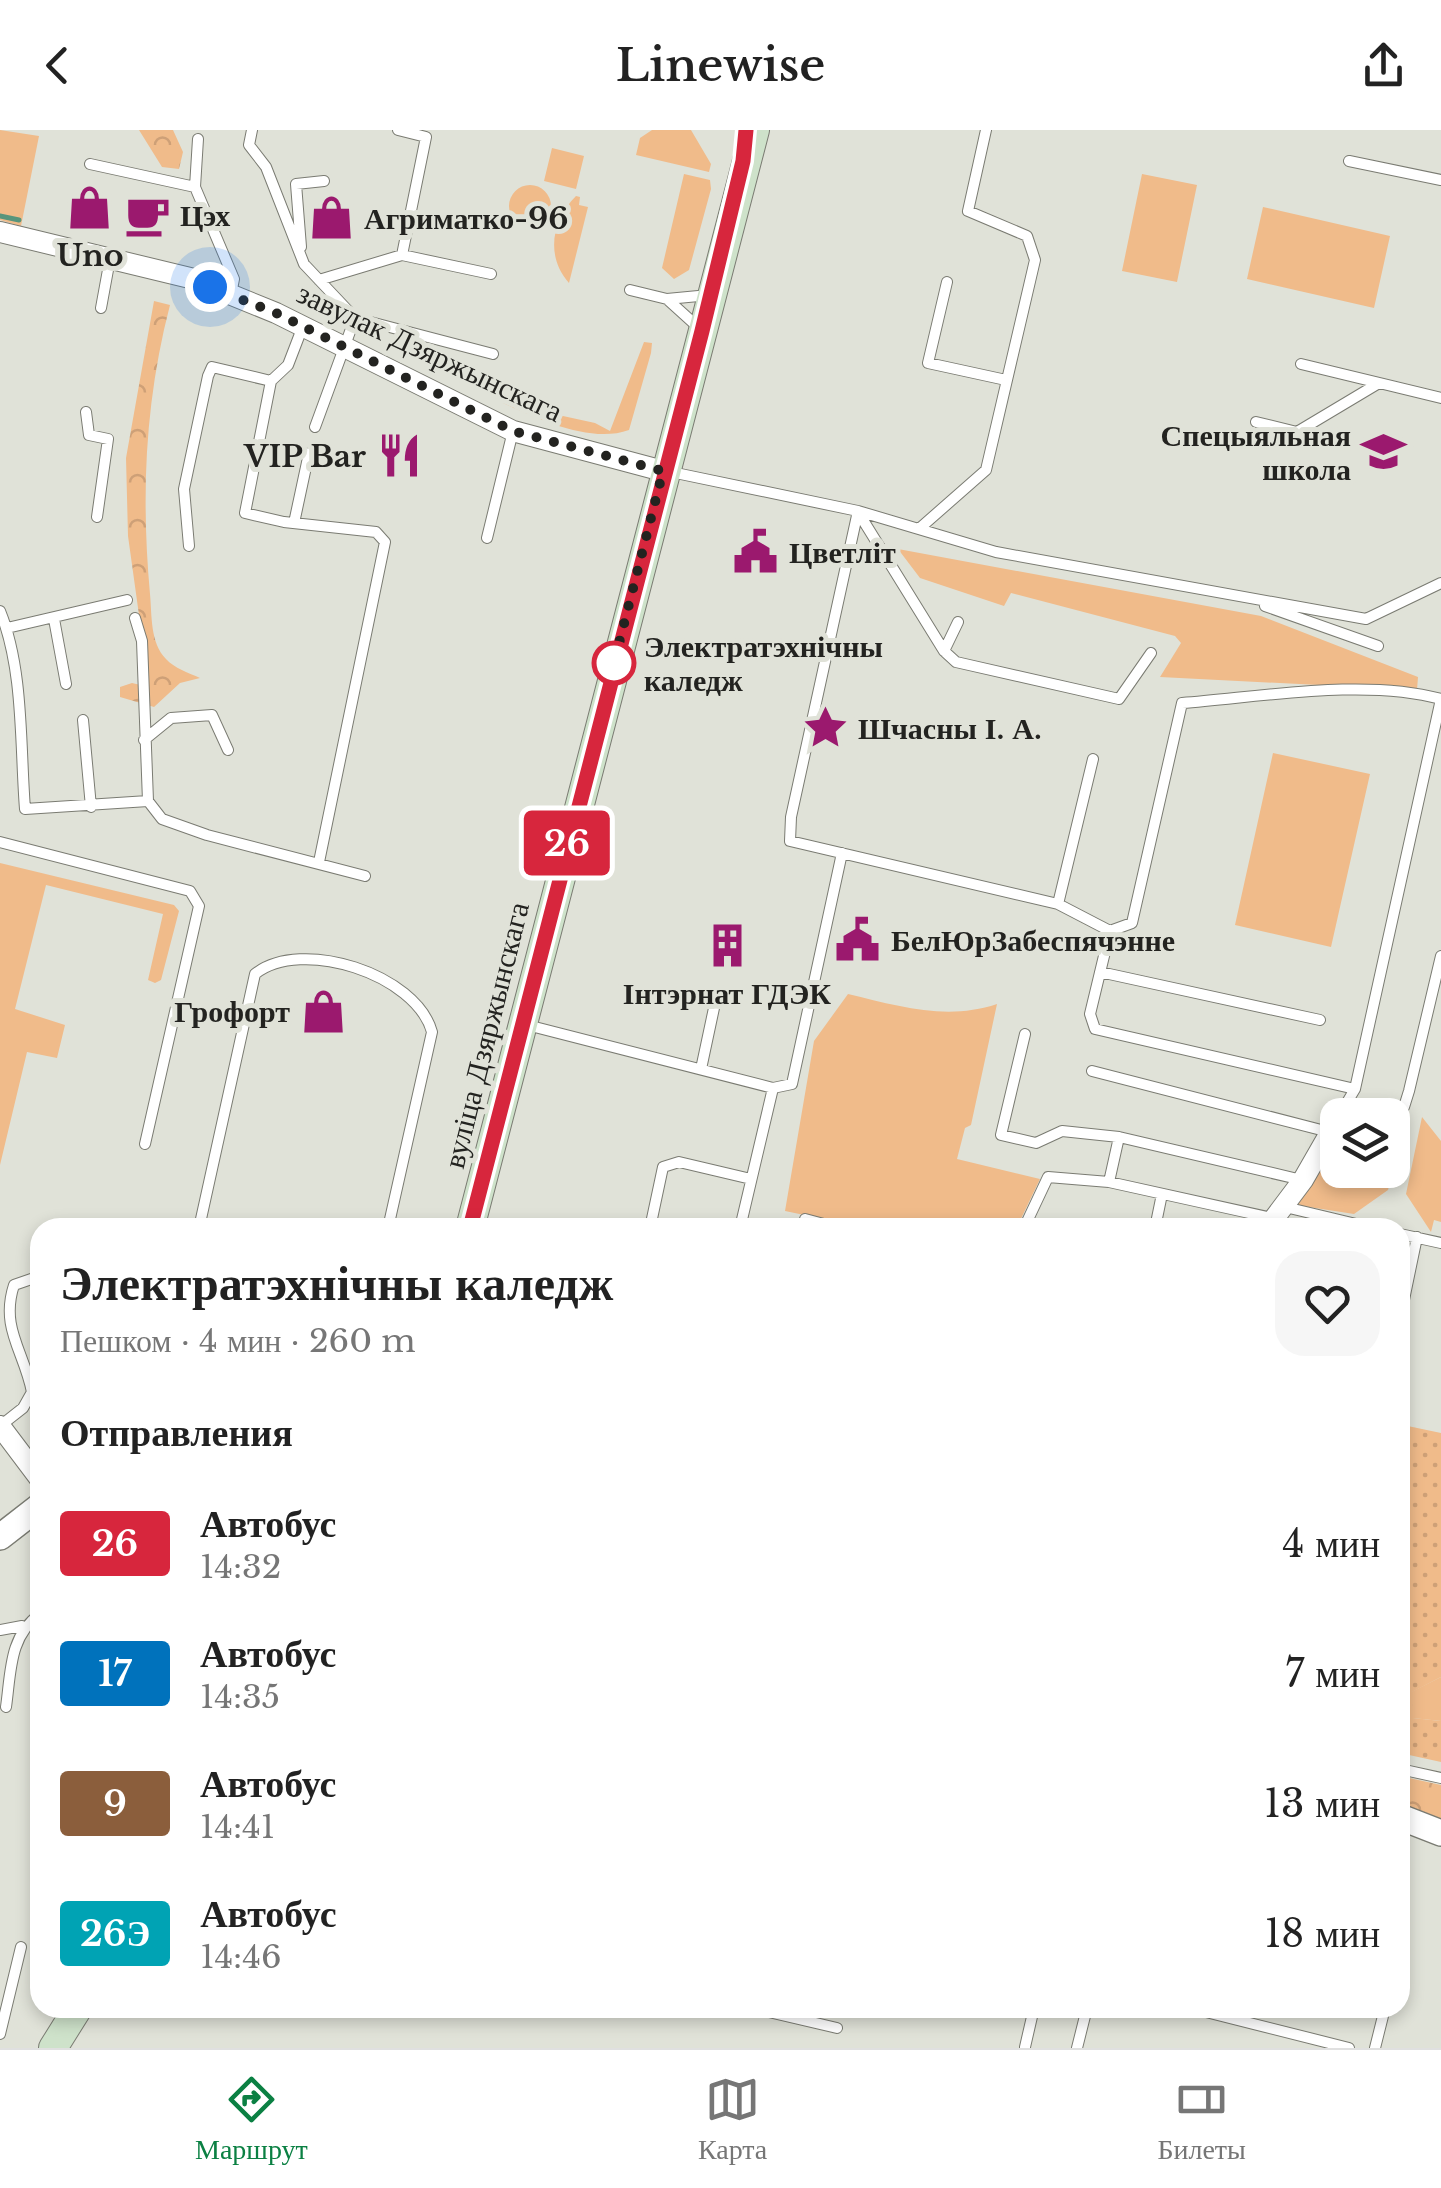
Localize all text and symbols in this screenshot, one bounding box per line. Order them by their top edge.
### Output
text: Linewise [616,37,825,93]
icon: back [30,38,85,93]
icon: share [1356,38,1411,93]
shop icon: Uno [66,184,114,232]
cafe icon: Цэх [123,191,171,239]
shop icon: Агриматко-96 [307,194,355,242]
place label: Цэх [180,197,230,234]
place label: Агриматко-96 [364,200,569,237]
place label: Uno [56,237,124,274]
your location [185,262,235,312]
street label: завулак Дзяржынскага [291,274,569,430]
place label: Спецыяльная школа [1161,417,1351,488]
school or university icon: Спецыяльная школа [1360,428,1408,476]
restaurant icon: VIP Bar [375,432,423,480]
place label: VIP Bar [243,438,366,475]
public building icon: Цветліт [732,528,780,576]
place label: Цветліт [789,534,896,571]
place label: Электратэхнічны каледж [644,628,883,699]
marker: Электратэхнічны каледж [593,642,635,684]
place icon: Шчасны І. А. [801,704,849,752]
place label: Шчасны І. А. [858,710,1042,747]
line badge: 26 [522,810,612,876]
text: 26 [544,822,590,865]
street label: вуліца Дзяржынскага [435,898,537,1172]
public building icon: БелЮрЗабеспячэнне [834,916,882,964]
building icon: Інтэрнат ГДЭК [703,922,751,970]
place label: БелЮрЗабеспячэнне [891,922,1175,959]
place label: Інтэрнат ГДЭК [623,975,831,1012]
shop icon: Грофорт [299,987,347,1035]
place label: Грофорт [174,993,290,1030]
map controls [1320,1098,1410,1188]
button: layers [1320,1098,1410,1188]
button: heart [1275,1251,1380,1356]
text: Электратэхнічны каледж [60,1253,613,1313]
text: Пешком · 4 мин · 260 m [60,1321,416,1361]
text: Отправления [60,1409,293,1456]
text: Автобус [200,1500,336,1547]
text: 4 мин [1282,1520,1380,1567]
text: 26 [92,1522,138,1565]
text: 14:32 [200,1547,282,1587]
text: Автобус [200,1630,336,1677]
text: 7 мин [1285,1650,1380,1697]
text: 17 [98,1652,132,1695]
text: 14:35 [200,1677,280,1717]
text: Автобус [200,1760,336,1807]
text: 13 мин [1264,1780,1380,1827]
text: 9 [103,1782,127,1825]
text: 14:41 [200,1807,275,1847]
text: Автобус [200,1890,337,1937]
text: 18 мин [1264,1910,1380,1957]
text: 26Э [80,1912,150,1955]
text: 14:46 [200,1937,282,1977]
tab: Маршрут [195,2072,308,2167]
tab: Карта [698,2072,767,2167]
tab: Билеты [1157,2072,1246,2167]

